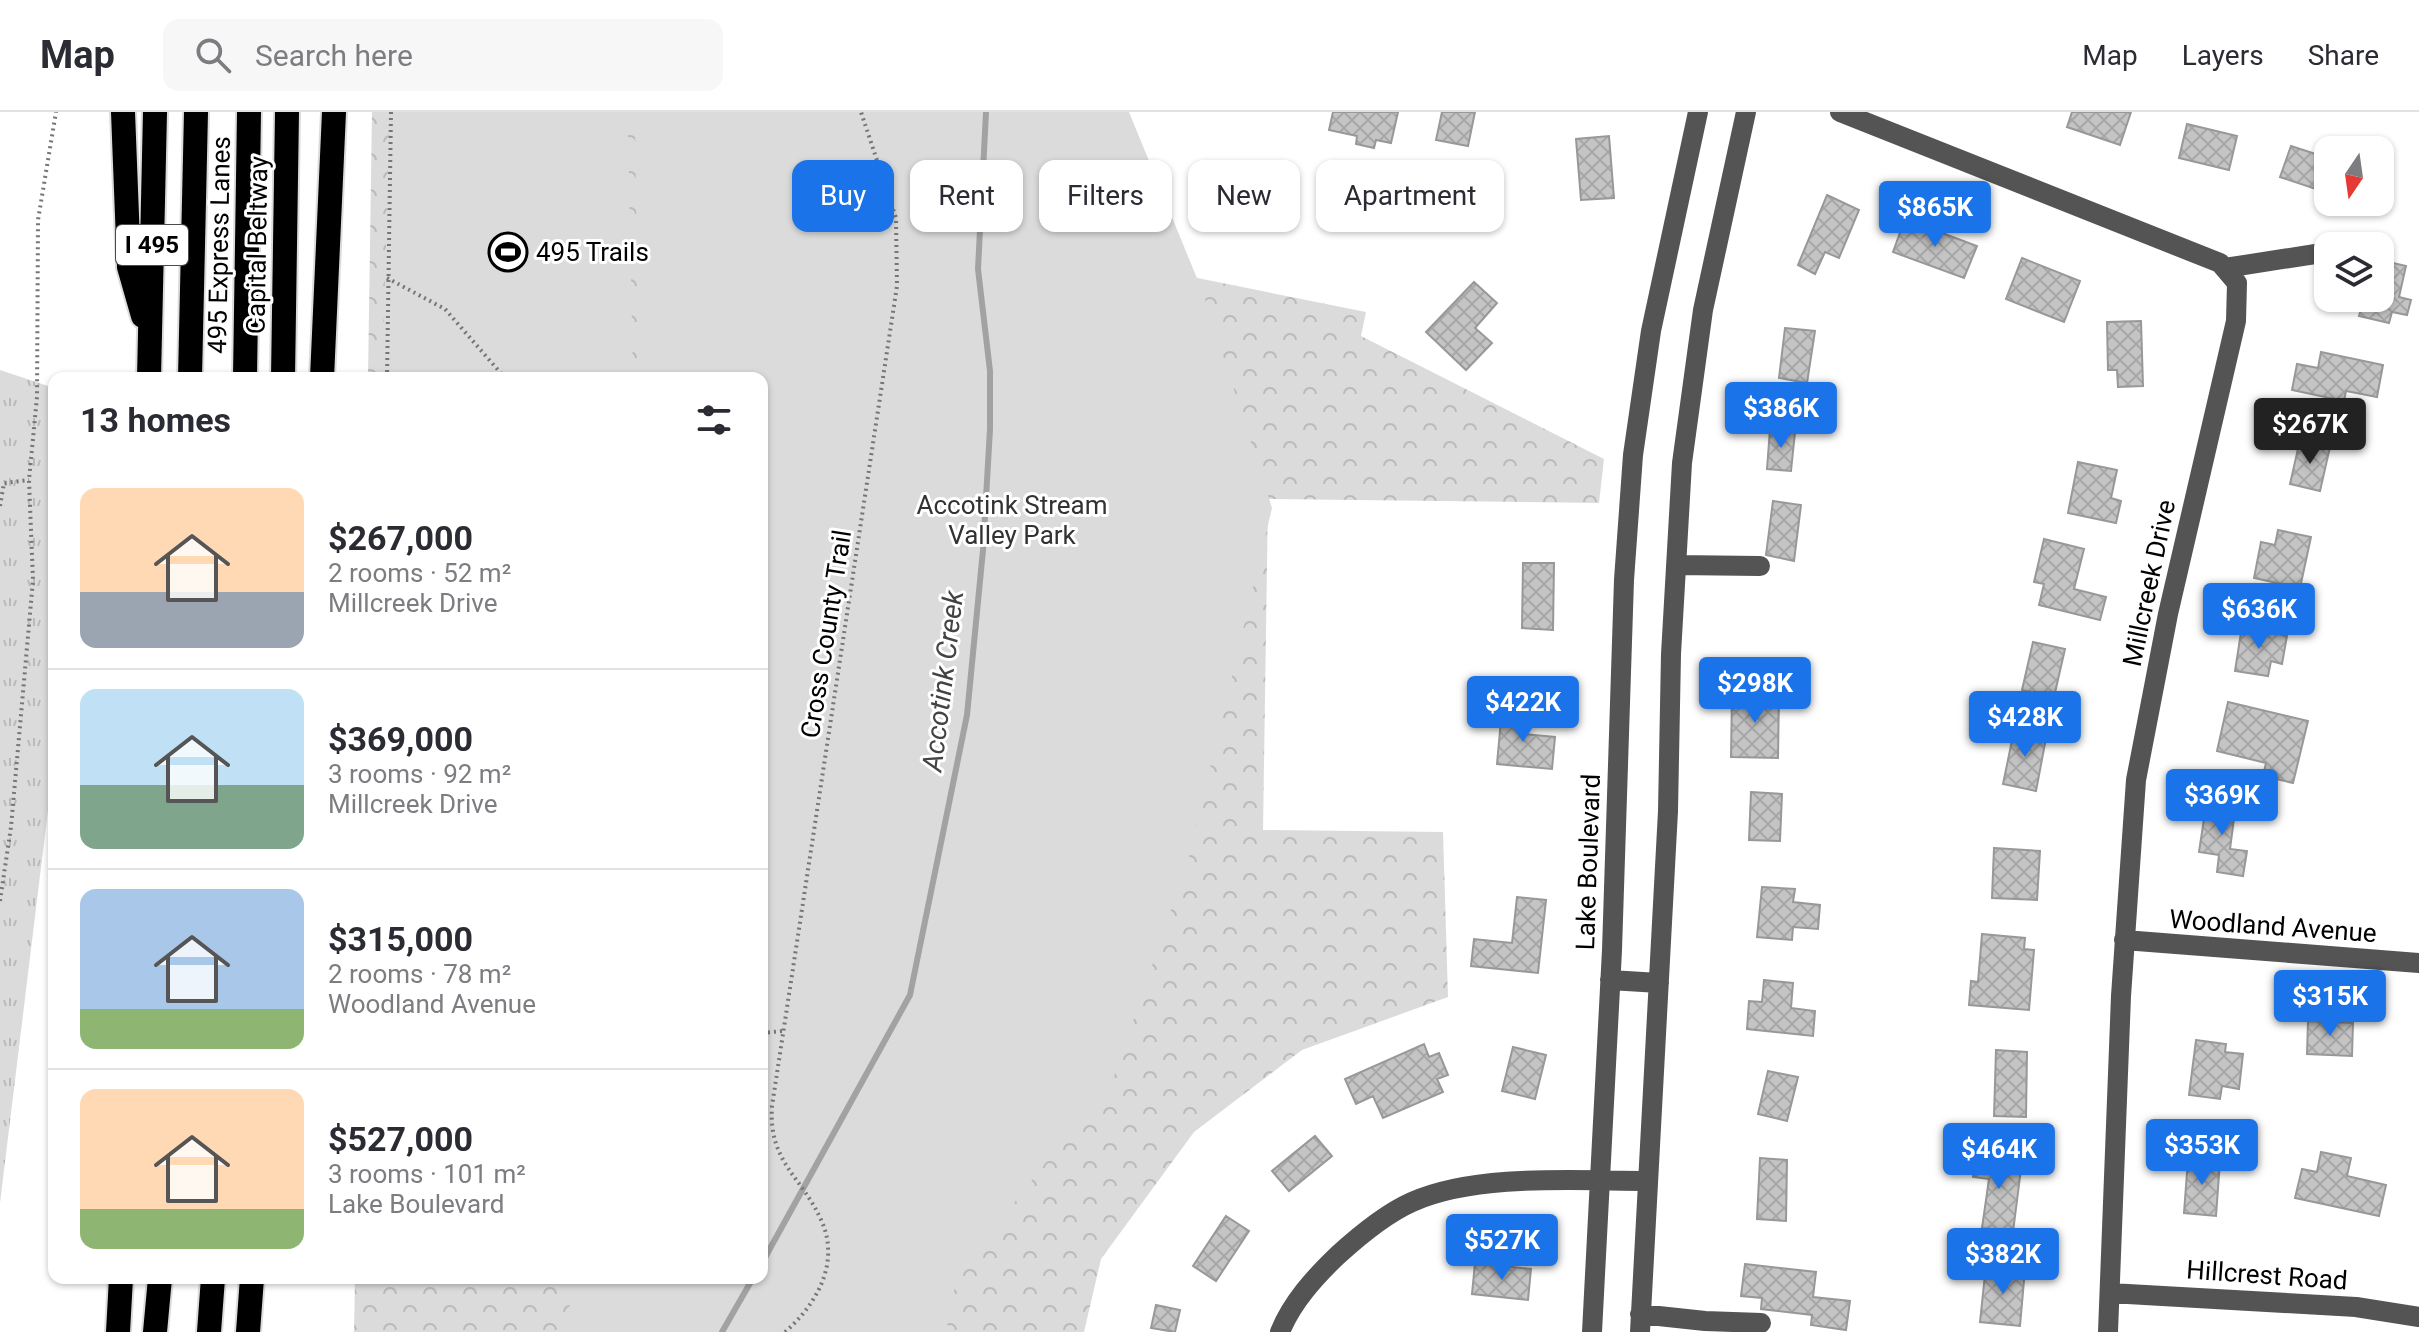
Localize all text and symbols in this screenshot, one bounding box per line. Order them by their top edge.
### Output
search box [163,19,723,91]
text: Map [40,33,115,77]
icon: search [191,33,235,77]
text: Search here [255,38,413,73]
text: Map [2082,39,2138,72]
text: Layers [2182,39,2264,72]
text: Share [2308,39,2379,72]
street label: 495 Express Lanes [202,136,236,354]
north arrow [2314,136,2394,216]
map controls [2314,136,2394,312]
street label: Capital Beltway [240,156,274,334]
chip: Buy [792,160,894,232]
chip: Rent [910,160,1023,232]
chip: Filters [1039,160,1172,232]
chip: New [1188,160,1300,232]
chip: Apartment [1316,160,1504,232]
pin: $865K [1879,181,1991,249]
text: $865K [1897,192,1973,222]
road number: I 495 [116,225,188,265]
sports icon: 495 Trails [487,231,529,273]
button: layers [2314,232,2394,312]
place label: 495 Trails [536,237,649,267]
pin: $386K [1725,382,1837,450]
text: $386K [1743,393,1819,423]
icon: filters [692,398,736,442]
pin: $267K [2254,398,2366,466]
text: 13 homes [80,400,231,440]
text: $267K [2272,409,2348,439]
park label: Accotink Stream Valley Park [916,490,1108,550]
street label: Millcreek Drive [2117,497,2181,669]
text: $267,000 [328,518,473,558]
icon: home [144,520,240,616]
street label: Cross County Trail [795,528,857,740]
text: 2 rooms · 52 m² [328,558,511,588]
pin: $636K [2203,583,2315,651]
water label: Accotink Creek [915,587,971,775]
text: Millcreek Drive [328,588,497,618]
text: $636K [2221,594,2297,624]
pin: $298K [1699,657,1811,725]
text: $298K [1717,668,1793,698]
pin: $422K [1467,676,1579,744]
text: $422K [1485,687,1561,717]
pin: $428K [1969,691,2081,759]
text: $428K [1987,702,2063,732]
text: $369,000 [328,719,473,759]
icon: home [144,721,240,817]
text: 3 rooms · 92 m² [328,759,511,789]
pin: $369K [2166,769,2278,837]
street label: Lake Boulevard [1570,773,1606,951]
text: $369K [2184,780,2260,810]
text: Millcreek Drive [328,789,497,819]
street label: Woodland Avenue [2168,904,2378,948]
text: $315,000 [328,919,473,959]
icon: home [144,921,240,1017]
text: 2 rooms · 78 m² [328,959,511,989]
pin: $315K [2274,970,2386,1038]
text: $315K [2292,981,2368,1011]
text: Woodland Avenue [328,989,536,1019]
text: $527,000 [328,1119,473,1159]
pin: $353K [2146,1119,2258,1187]
icon: home [144,1121,240,1217]
pin: $464K [1943,1123,2055,1191]
text: $353K [2164,1130,2240,1160]
text: $464K [1961,1134,2037,1164]
text: 3 rooms · 101 m² [328,1159,526,1189]
text: Lake Boulevard [328,1189,504,1219]
pin: $527K [1446,1214,1558,1282]
text: $527K [1464,1225,1540,1255]
pin: $382K [1947,1228,2059,1296]
text: $382K [1965,1239,2041,1269]
street label: Hillcrest Road [2185,1254,2349,1296]

